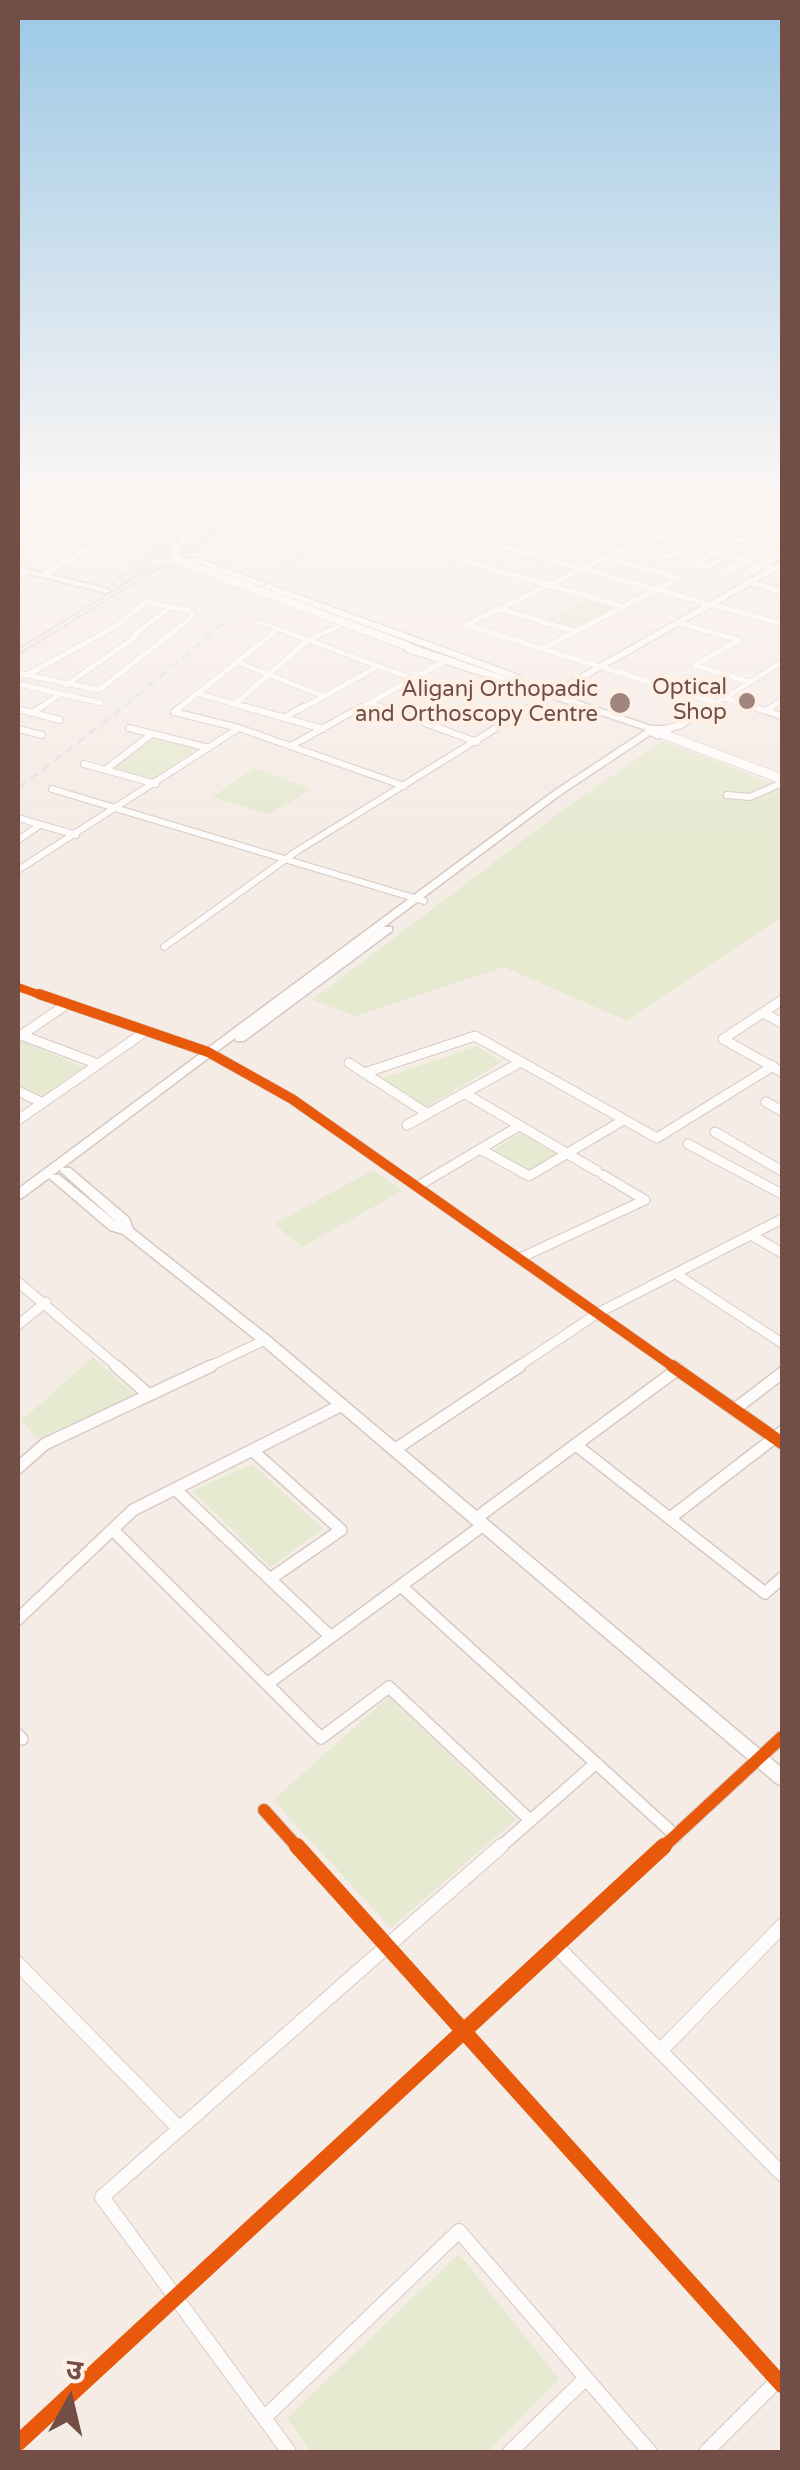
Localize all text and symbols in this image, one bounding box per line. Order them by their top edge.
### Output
place label: Optical Shop [652,675,727,726]
place label: Aliganj Orthopadic and Orthoscopy Centre [355,677,598,728]
marker: Aliganj Orthopadic and Orthoscopy Centre [607,690,633,716]
marker: Optical Shop [736,690,758,712]
north arrow [20,2350,120,2450]
text: उ [64,2352,85,2388]

